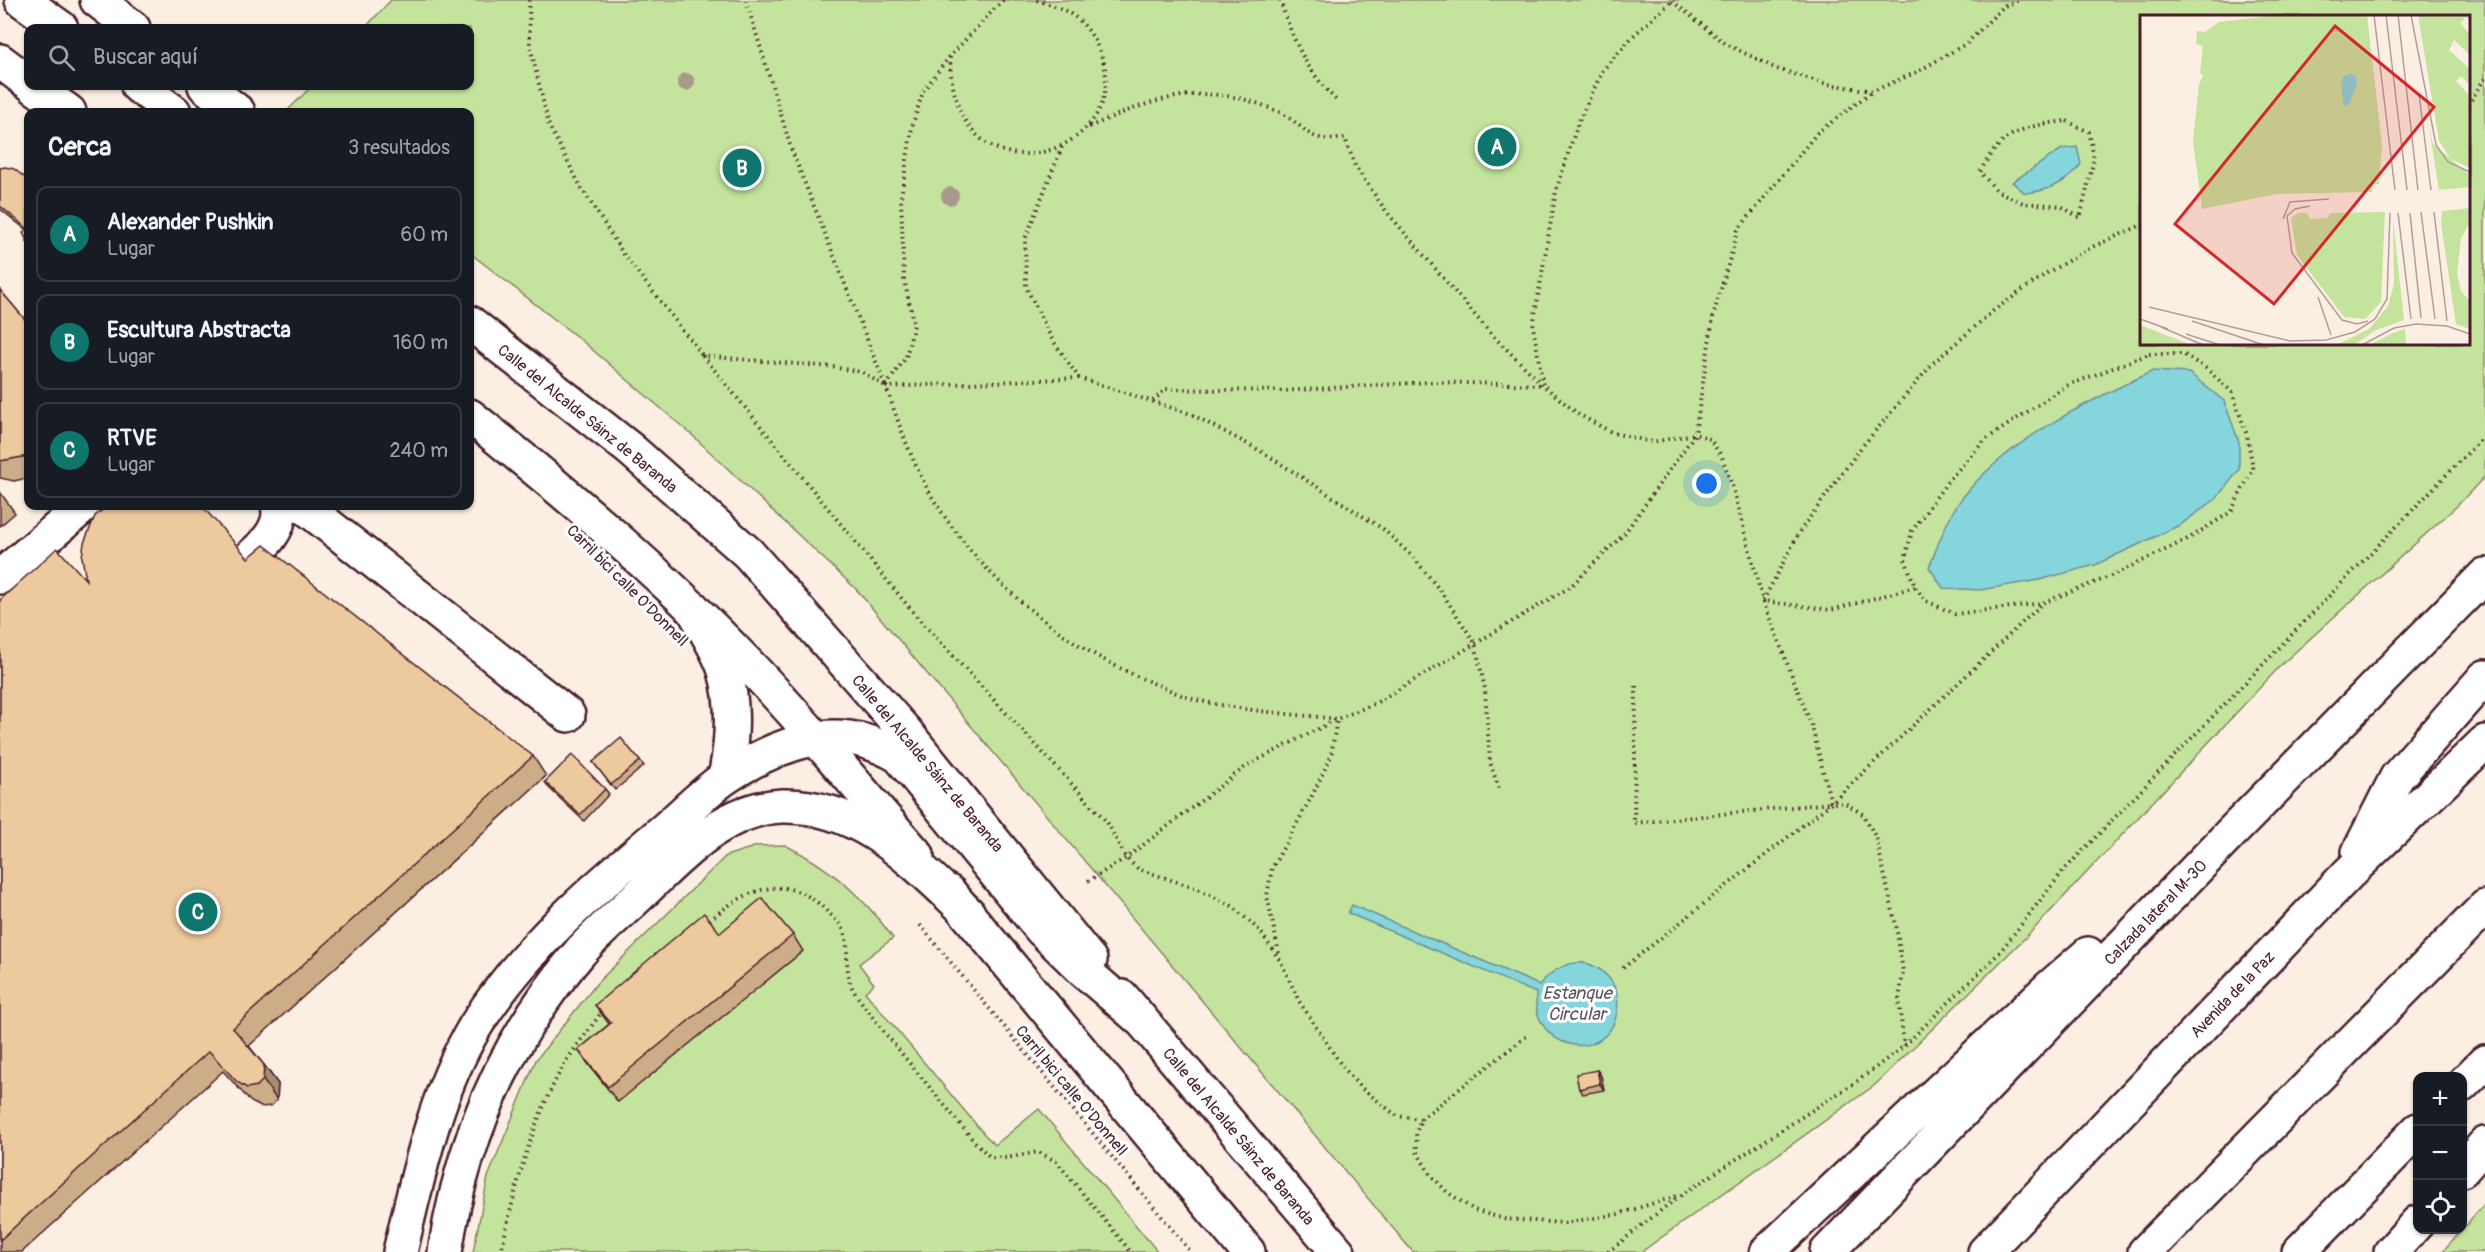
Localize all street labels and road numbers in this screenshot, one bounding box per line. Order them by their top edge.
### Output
street label: Calle del Alcalde Sáinz de Baranda [493,340,681,498]
street label: Carril bici calle O'Donnell [562,521,692,651]
street label: Calle del Alcalde Sáinz de Baranda [847,671,1007,856]
street label: Calzada lateral M-30 [2100,856,2211,970]
street label: Avenida de la Paz [2186,947,2279,1042]
street label: Carril bici calle O'Donnell [1011,1021,1132,1160]
street label: Calle del Alcalde Sáinz de Baranda [1158,1044,1318,1229]

